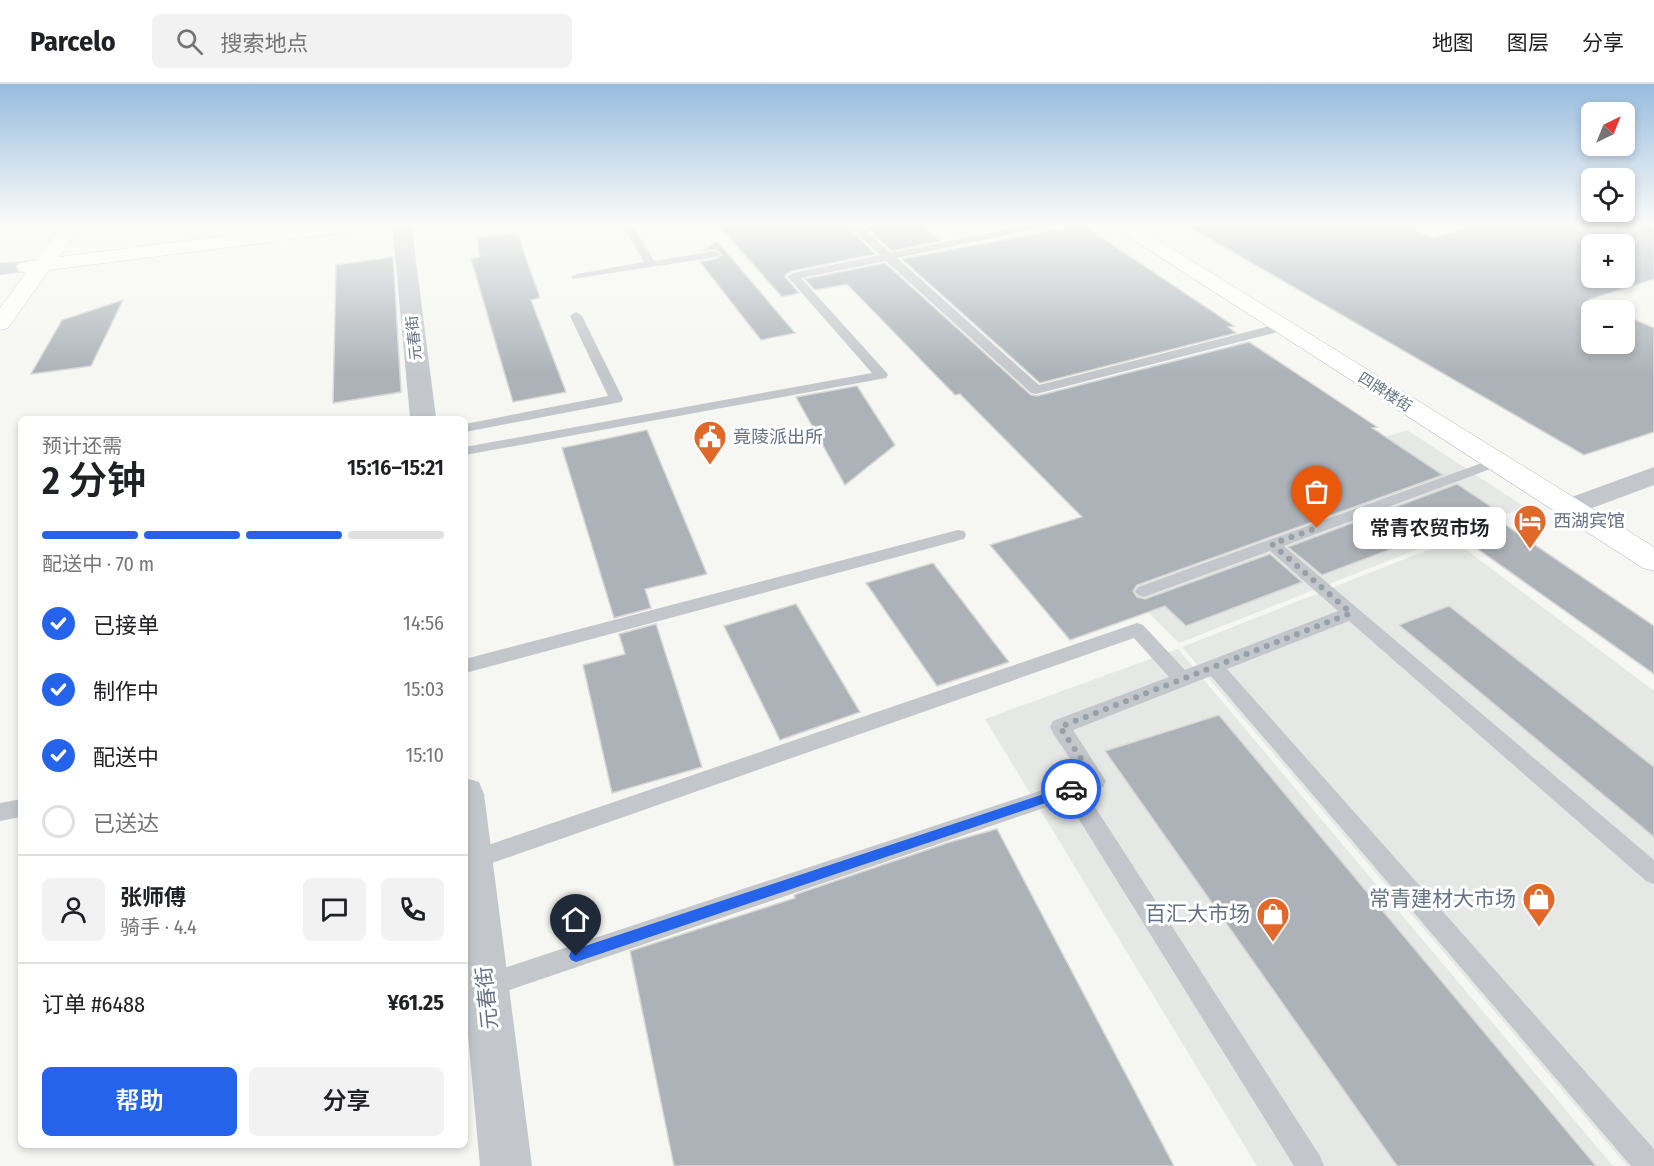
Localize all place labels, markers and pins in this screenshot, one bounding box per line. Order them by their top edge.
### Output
public building icon: 竟陵派出所 [692,419,728,466]
place label: 竟陵派出所 [733,426,823,448]
pin [1291,466,1342,528]
hotel icon: 西湖宾馆 [1512,503,1548,550]
callout: 常青农贸市场 [1353,507,1506,549]
place label: 西湖宾馆 [1553,510,1625,532]
shop icon: 常青建材大市场 [1521,881,1557,928]
place label: 常青建材大市场 [1369,886,1516,912]
pin [550,894,601,956]
shop icon: 百汇大市场 [1255,896,1291,943]
place label: 百汇大市场 [1145,901,1250,927]

